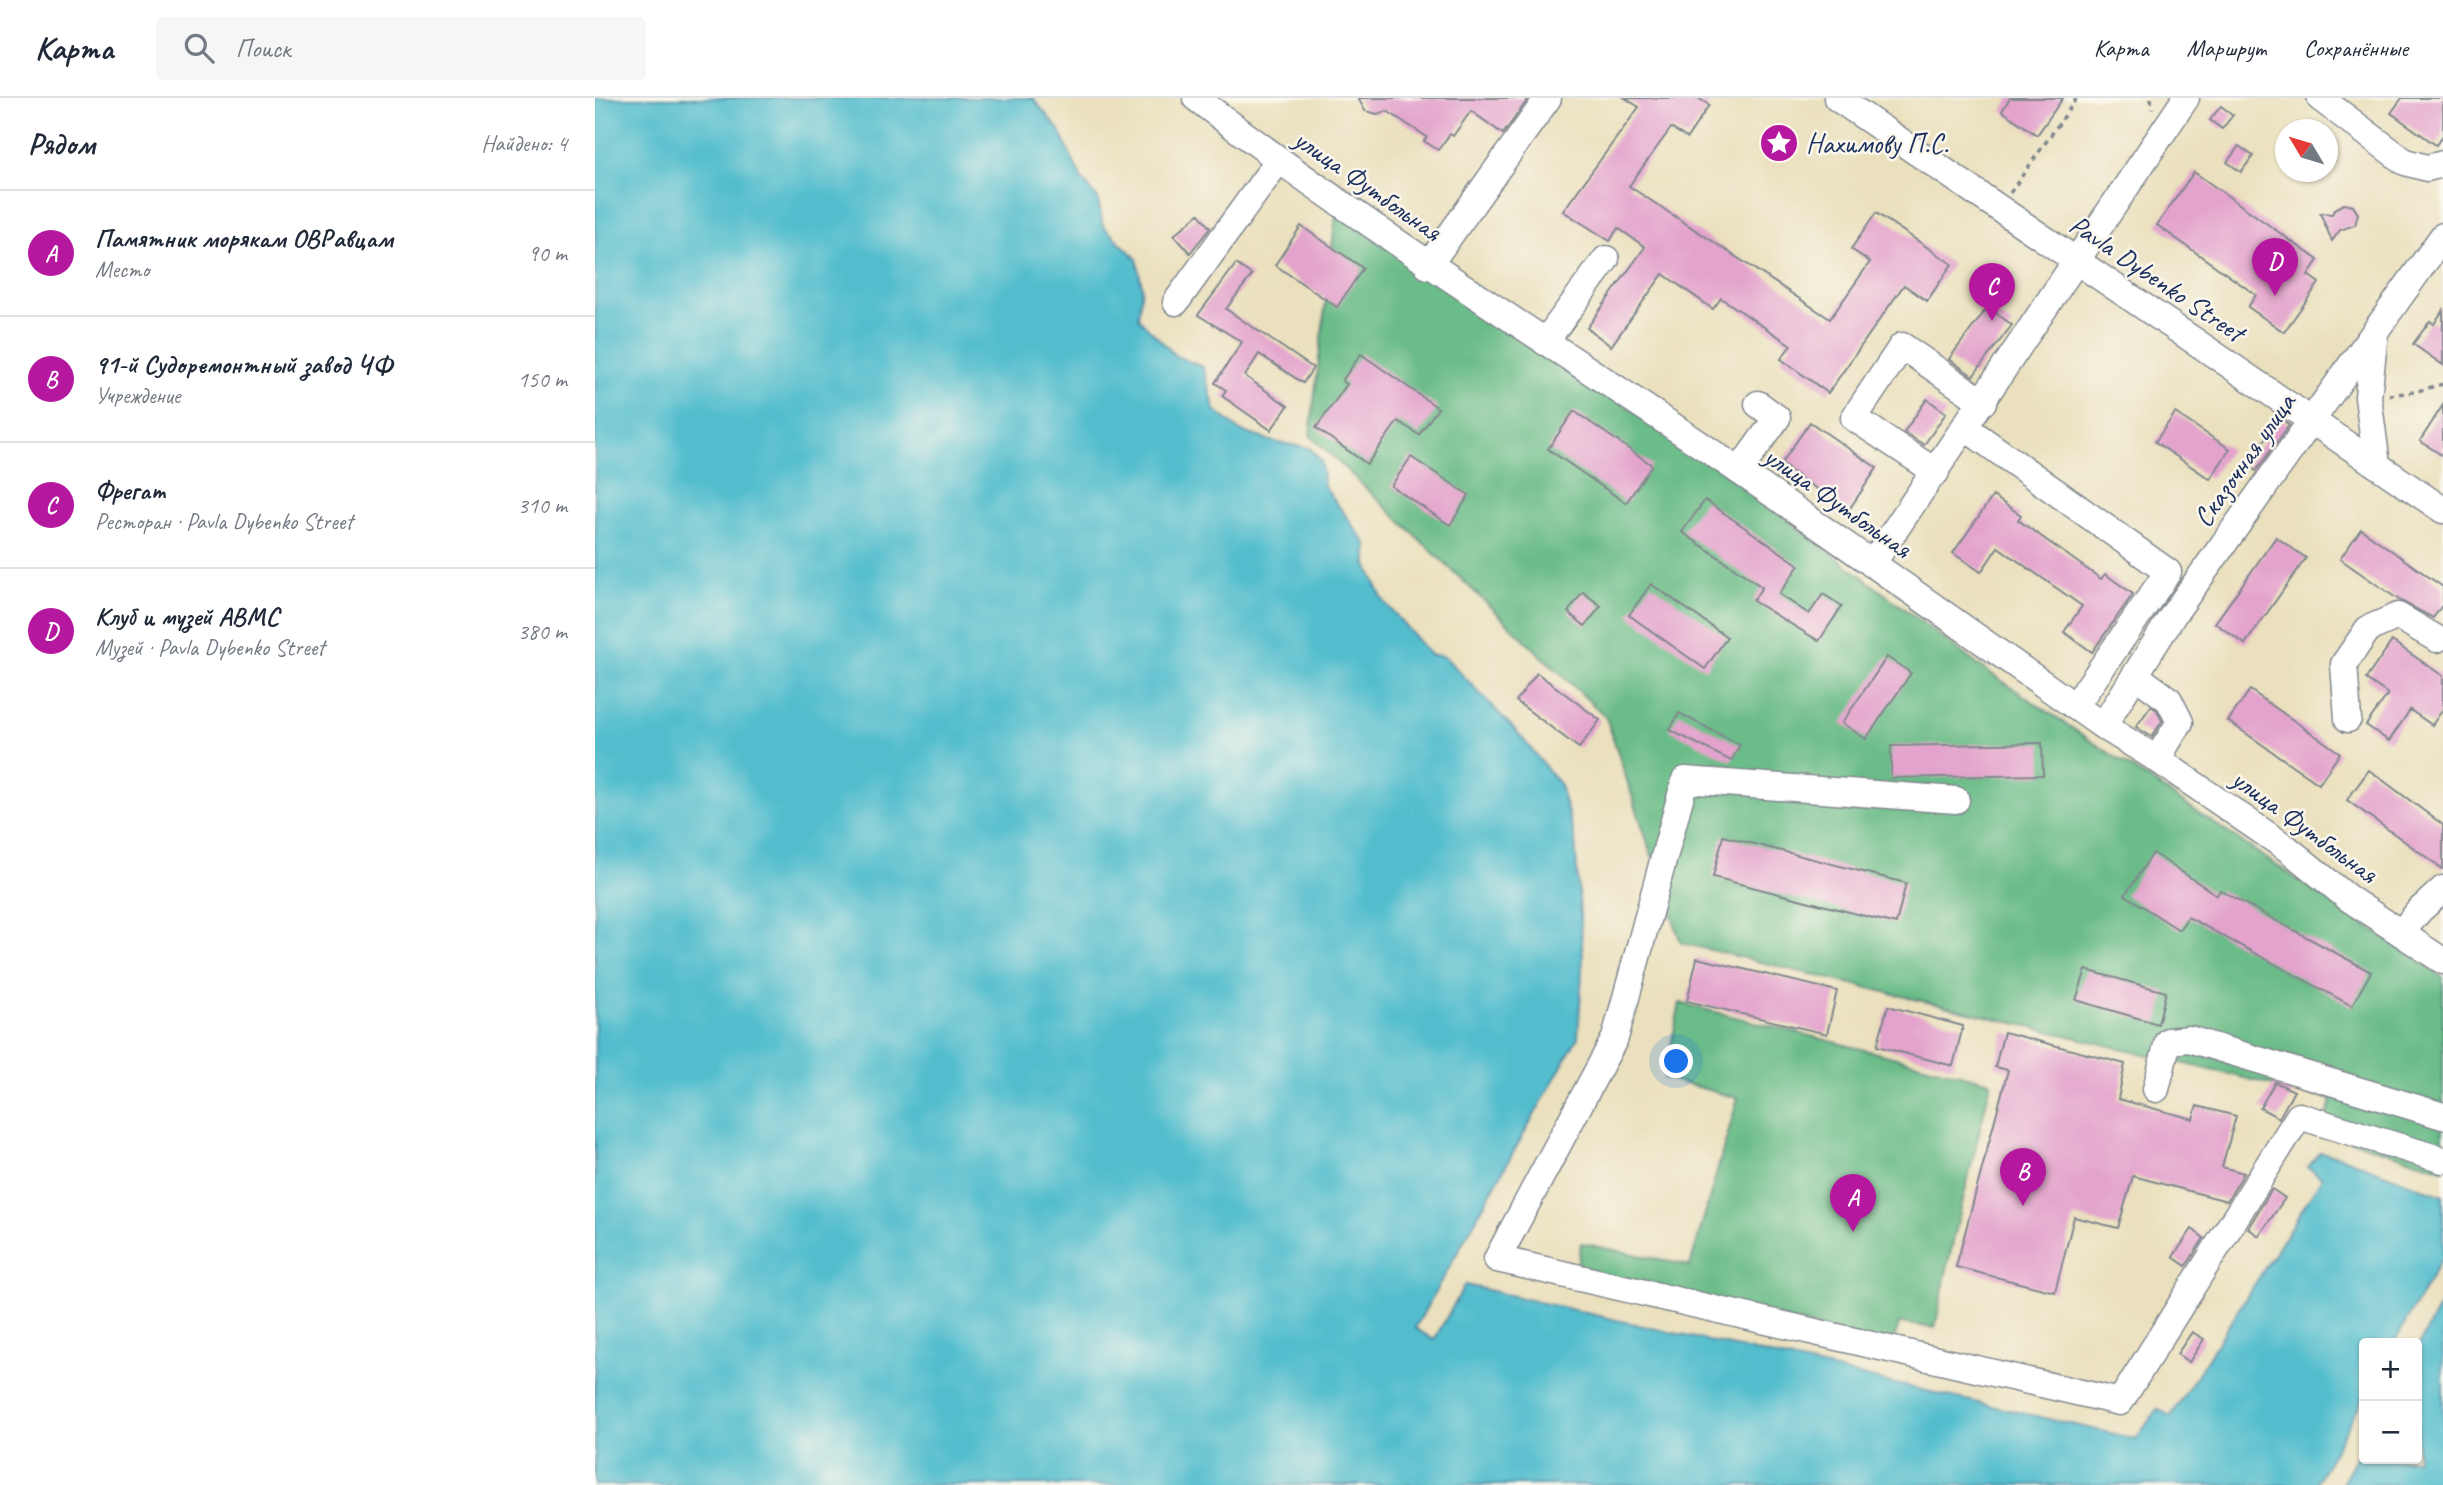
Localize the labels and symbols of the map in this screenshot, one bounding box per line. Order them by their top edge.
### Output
north arrow [2275,119,2338,182]
street label: улица Футбольная [1286,120,1449,249]
place icon: Нахимову П.С. [1758,122,1800,164]
place label: Нахимову П.С. [1806,126,1949,161]
street label: Pavla Dybenko Street [2063,207,2254,351]
pin: D [2252,238,2298,296]
pin: C [1969,263,2015,321]
street label: Сказочная улица [2185,385,2304,533]
street label: улица Футбольная [1756,437,1919,566]
street label: улица Футбольная [2223,760,2386,891]
your location [1659,1044,1693,1078]
pin: B [2000,1148,2046,1206]
pin: A [1830,1174,1876,1232]

